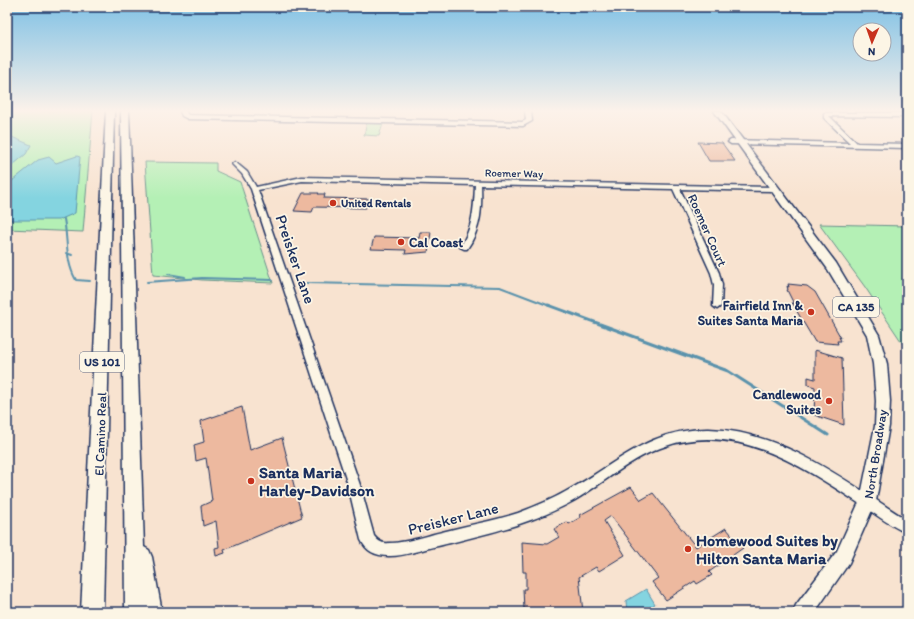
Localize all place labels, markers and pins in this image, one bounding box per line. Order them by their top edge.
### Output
place label: United Rentals [341,197,411,210]
marker: United Rentals [328,198,338,208]
place label: Cal Coast [409,235,463,250]
marker: Cal Coast [396,237,406,247]
place label: Fairfield Inn & Suites Santa Maria [698,298,804,328]
marker: Fairfield Inn & Suites Santa Maria [806,307,816,317]
place label: Candlewood Suites [753,387,822,417]
marker: Candlewood Suites [824,396,834,406]
place label: Santa Maria Harley-Davidson [259,463,375,501]
marker: Santa Maria Harley-Davidson [246,476,256,486]
place label: Homewood Suites by Hilton Santa Maria [696,531,838,568]
marker: Homewood Suites by Hilton Santa Maria [683,544,693,554]

